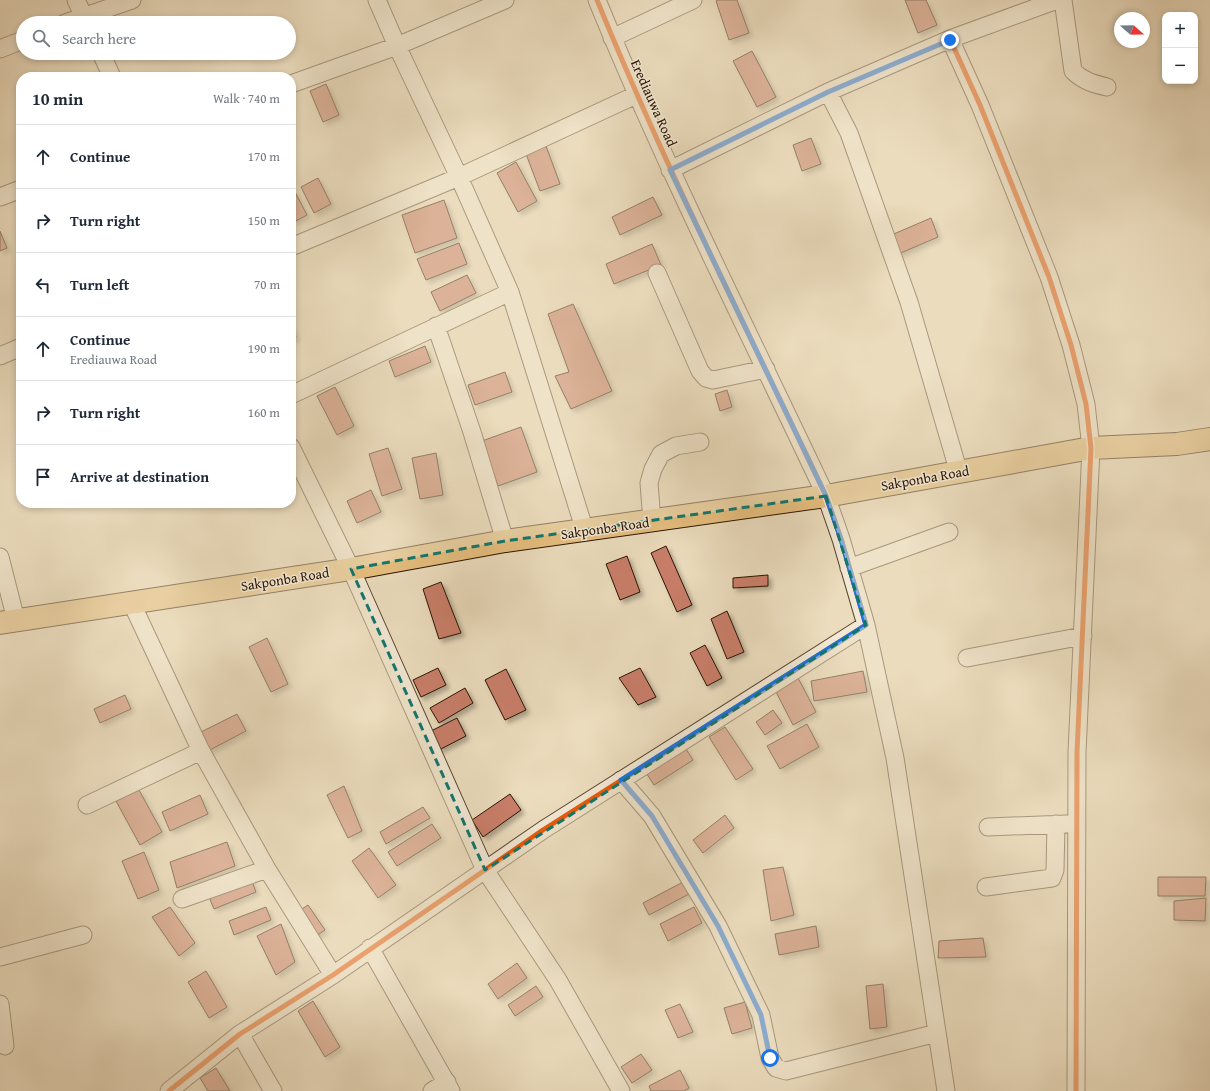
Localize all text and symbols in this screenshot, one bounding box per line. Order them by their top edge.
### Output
north arrow [1114,12,1150,48]
map controls [1162,12,1198,84]
button: + [1162,12,1198,48]
search box [16,16,296,60]
icon: search [30,27,52,49]
text: Search here [62,28,136,49]
route end [941,31,959,49]
button: − [1162,48,1198,84]
street label: Erediauwa Road [626,56,682,150]
text: 10 min [32,86,83,111]
text: Walk · 740 m [213,89,280,108]
icon: ahead [32,146,54,168]
text: Continue [70,146,131,167]
text: 170 m [248,147,280,166]
icon: right [32,210,54,232]
text: Turn right [70,210,141,231]
text: 150 m [248,211,280,230]
icon: left [32,274,54,296]
text: Turn left [70,274,129,295]
text: 70 m [254,275,280,294]
text: Continue [70,329,131,350]
icon: ahead [32,338,54,360]
text: 190 m [248,339,280,358]
text: Erediauwa Road [70,350,157,369]
icon: right [32,402,54,424]
text: Turn right [70,402,141,423]
text: 160 m [248,403,280,422]
street label: Sakponba Road [879,460,971,496]
icon: arrive [32,466,54,488]
text: Arrive at destination [70,466,209,487]
street label: Sakponba Road [559,512,651,544]
street label: Sakponba Road [239,562,331,596]
route start [761,1049,779,1067]

